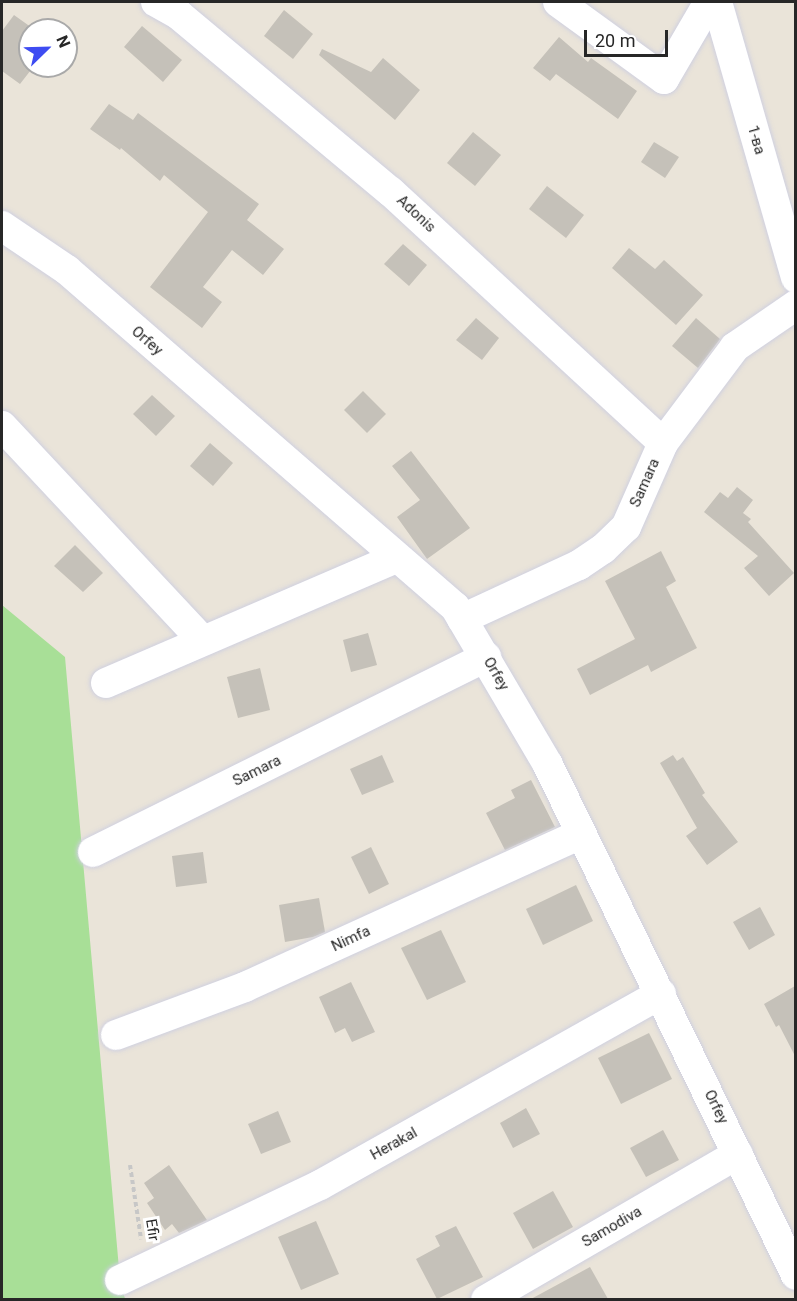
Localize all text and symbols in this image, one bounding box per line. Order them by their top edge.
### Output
north arrow [18,18,78,78]
scale bar [587,18,671,56]
text: 20 m [595,30,635,51]
text: N [52,33,74,50]
street label: 1-ва [743,123,769,157]
street label: Adonis [393,192,439,236]
street label: Orfey [128,323,166,359]
street label: Samara [626,456,664,510]
street label: Orfey [479,654,513,694]
street label: Samara [230,752,284,790]
street label: Nimfa [329,922,373,956]
street label: Orfey [700,1087,732,1127]
street label: Herakal [367,1124,421,1164]
street label: Samodiva [579,1203,645,1251]
street label: Efir [141,1218,163,1242]

